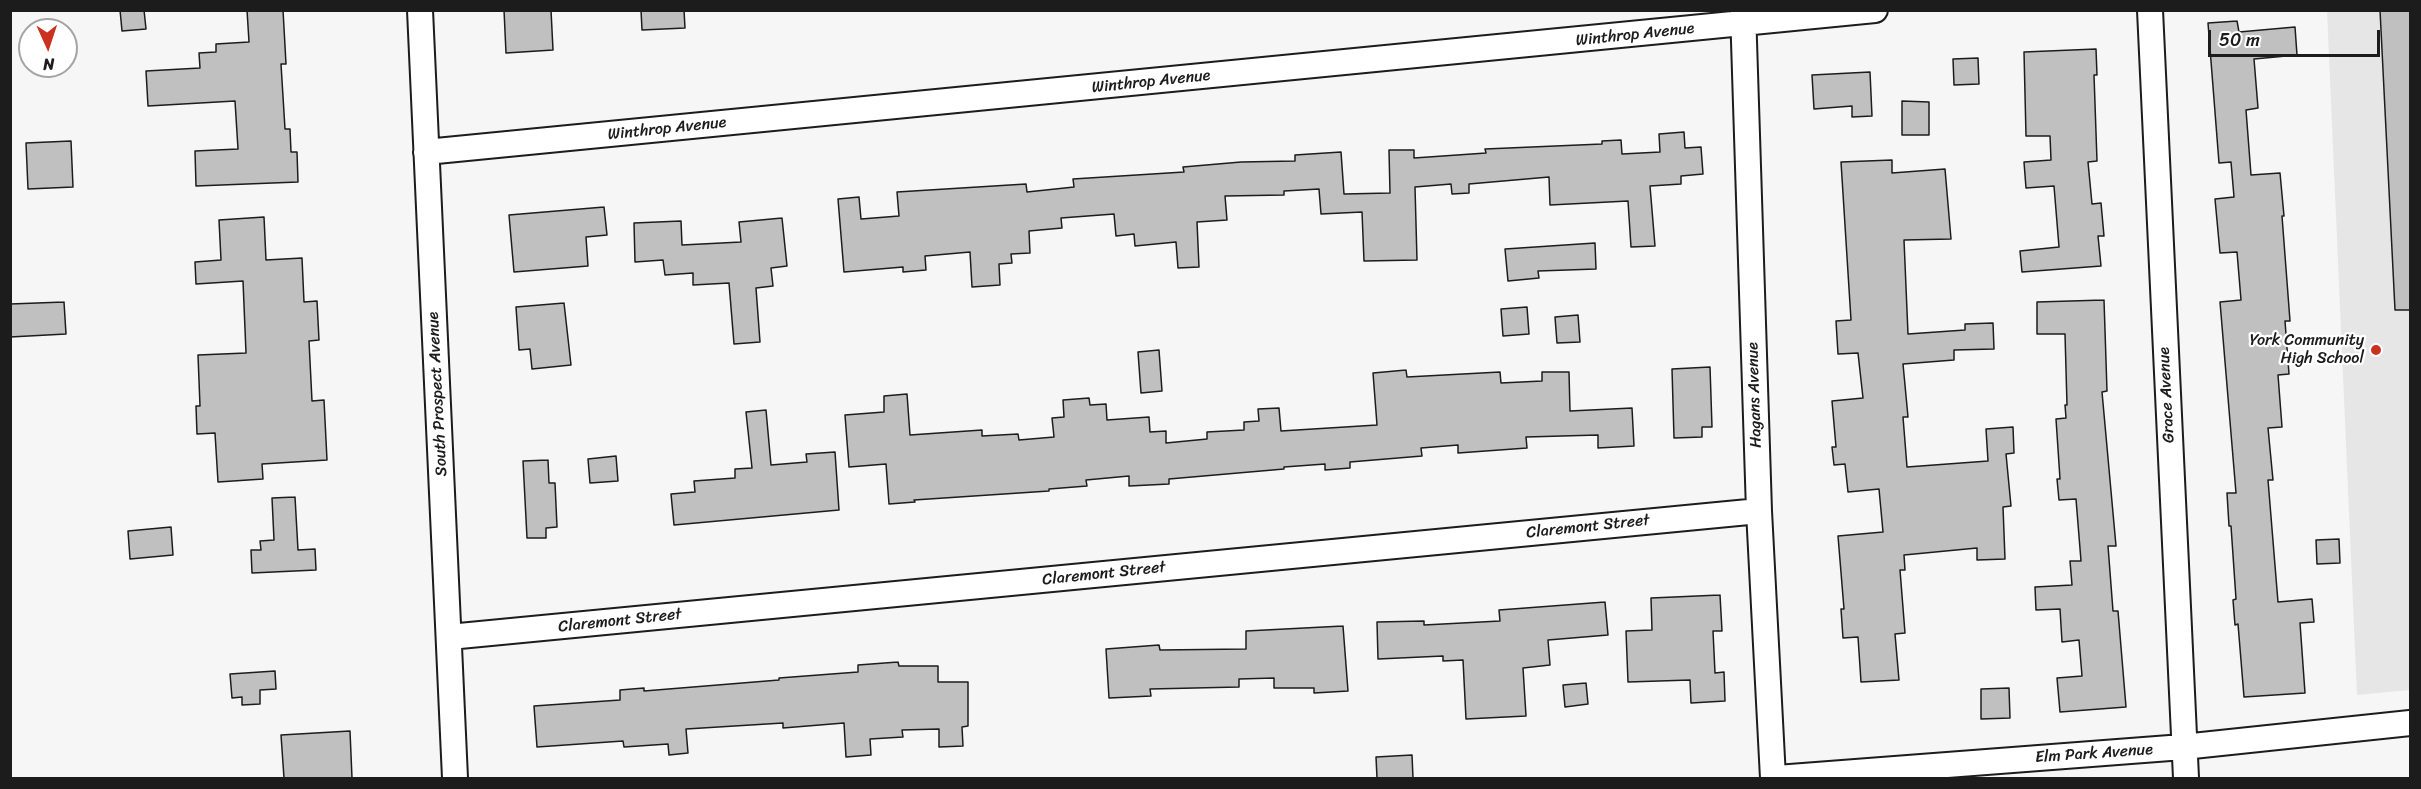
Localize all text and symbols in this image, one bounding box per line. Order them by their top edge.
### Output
north arrow [18,18,78,78]
scale bar [2211,18,2384,56]
street label: Winthrop Avenue [1575,19,1695,51]
text: 50 m [2219,24,2260,56]
text: N [43,50,55,79]
street label: Winthrop Avenue [1091,66,1211,98]
street label: Winthrop Avenue [607,113,727,145]
street label: South Prospect Avenue [424,311,452,477]
place label: York Community High School [2250,331,2364,369]
street label: Hagans Avenue [1744,342,1766,448]
marker: York Community High School [2369,343,2383,357]
street label: Grace Avenue [2155,347,2179,443]
street label: Claremont Street [1525,511,1651,543]
street label: Claremont Street [1041,558,1167,590]
street label: Claremont Street [557,605,683,637]
street label: Elm Park Avenue [2035,740,2153,768]

